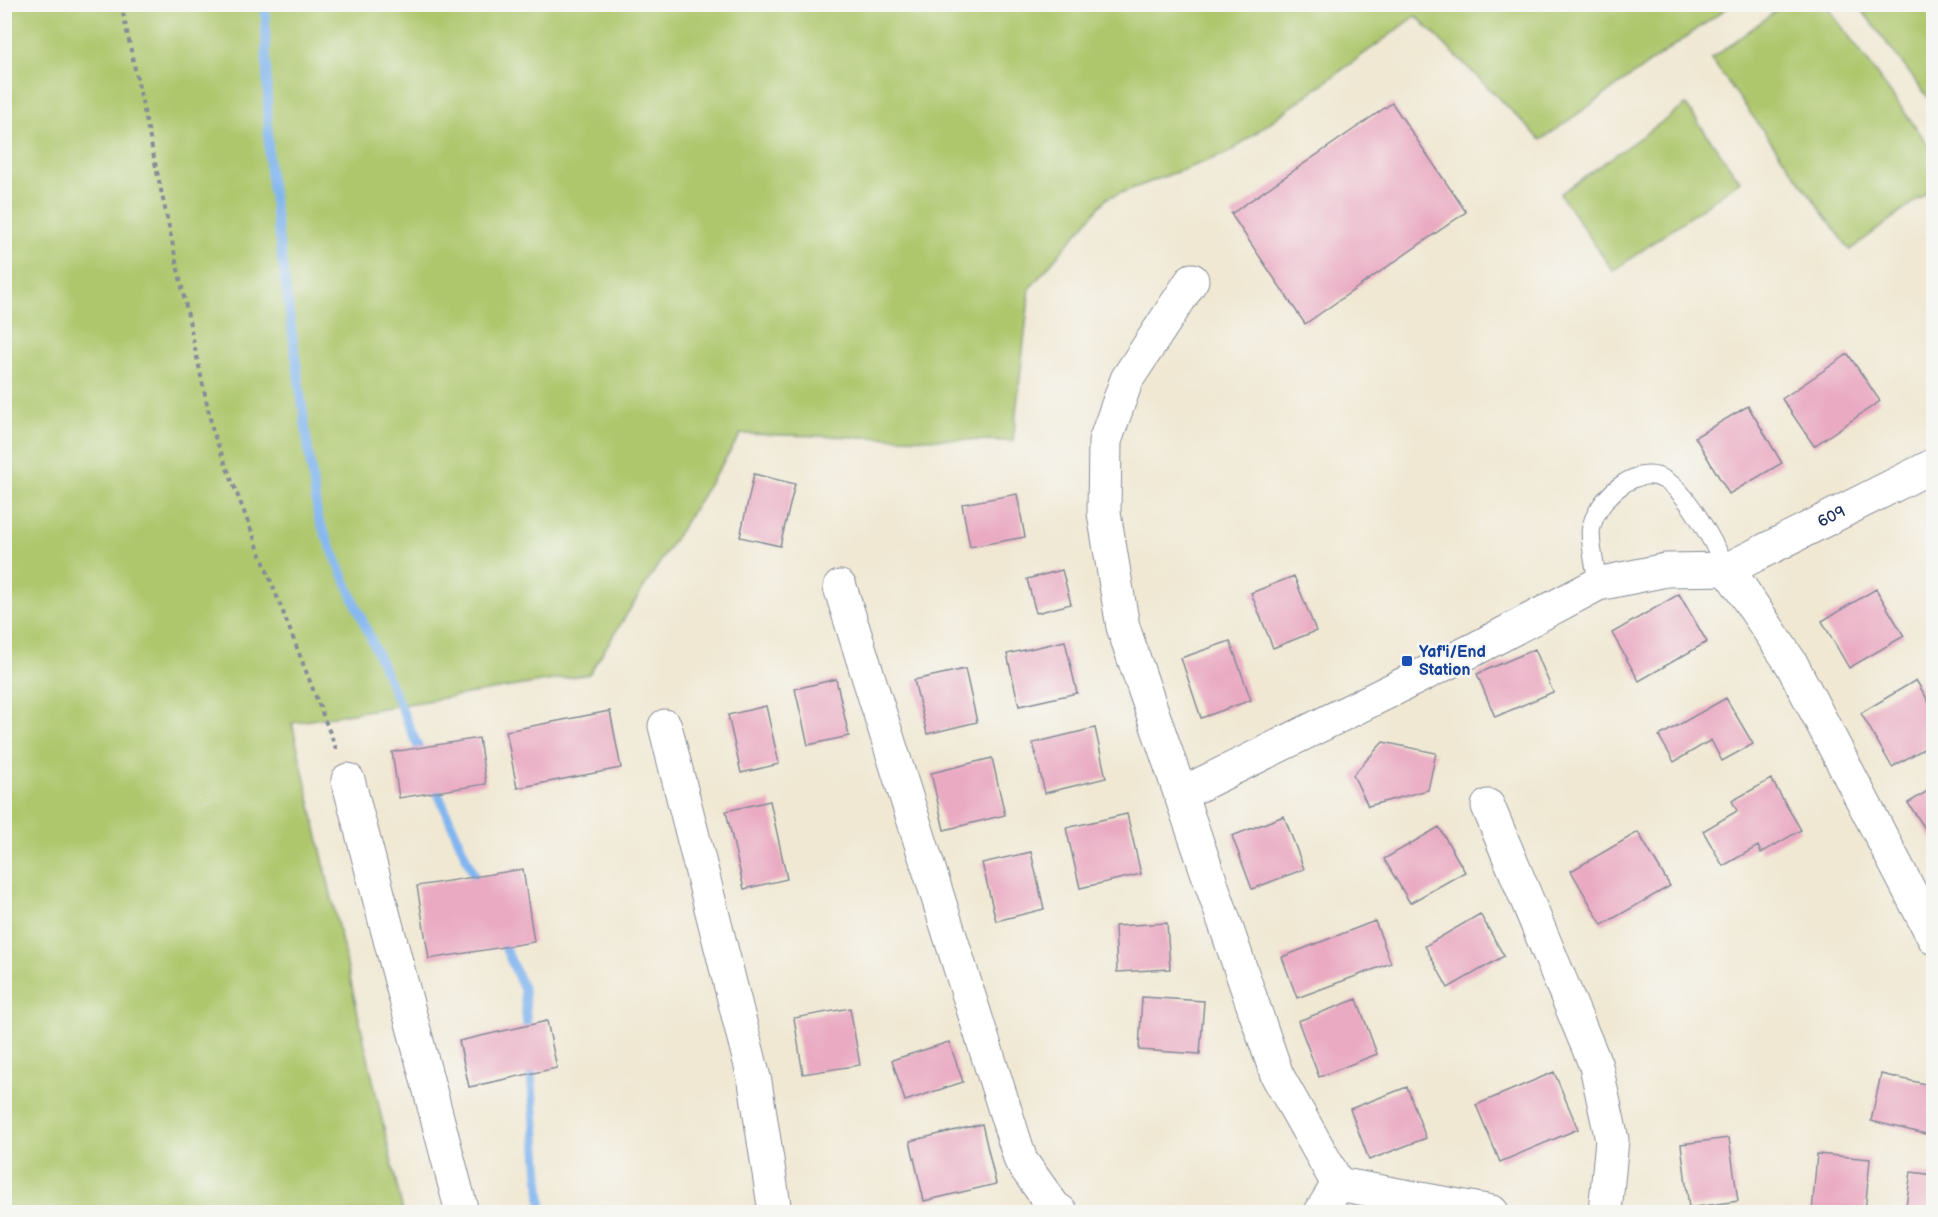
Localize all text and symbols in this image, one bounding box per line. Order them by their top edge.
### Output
street label: 609 [1815,502,1849,532]
place label: Yaf'i/End Station [1419,643,1486,680]
marker: Yaf'i/End Station [1400,654,1414,668]

